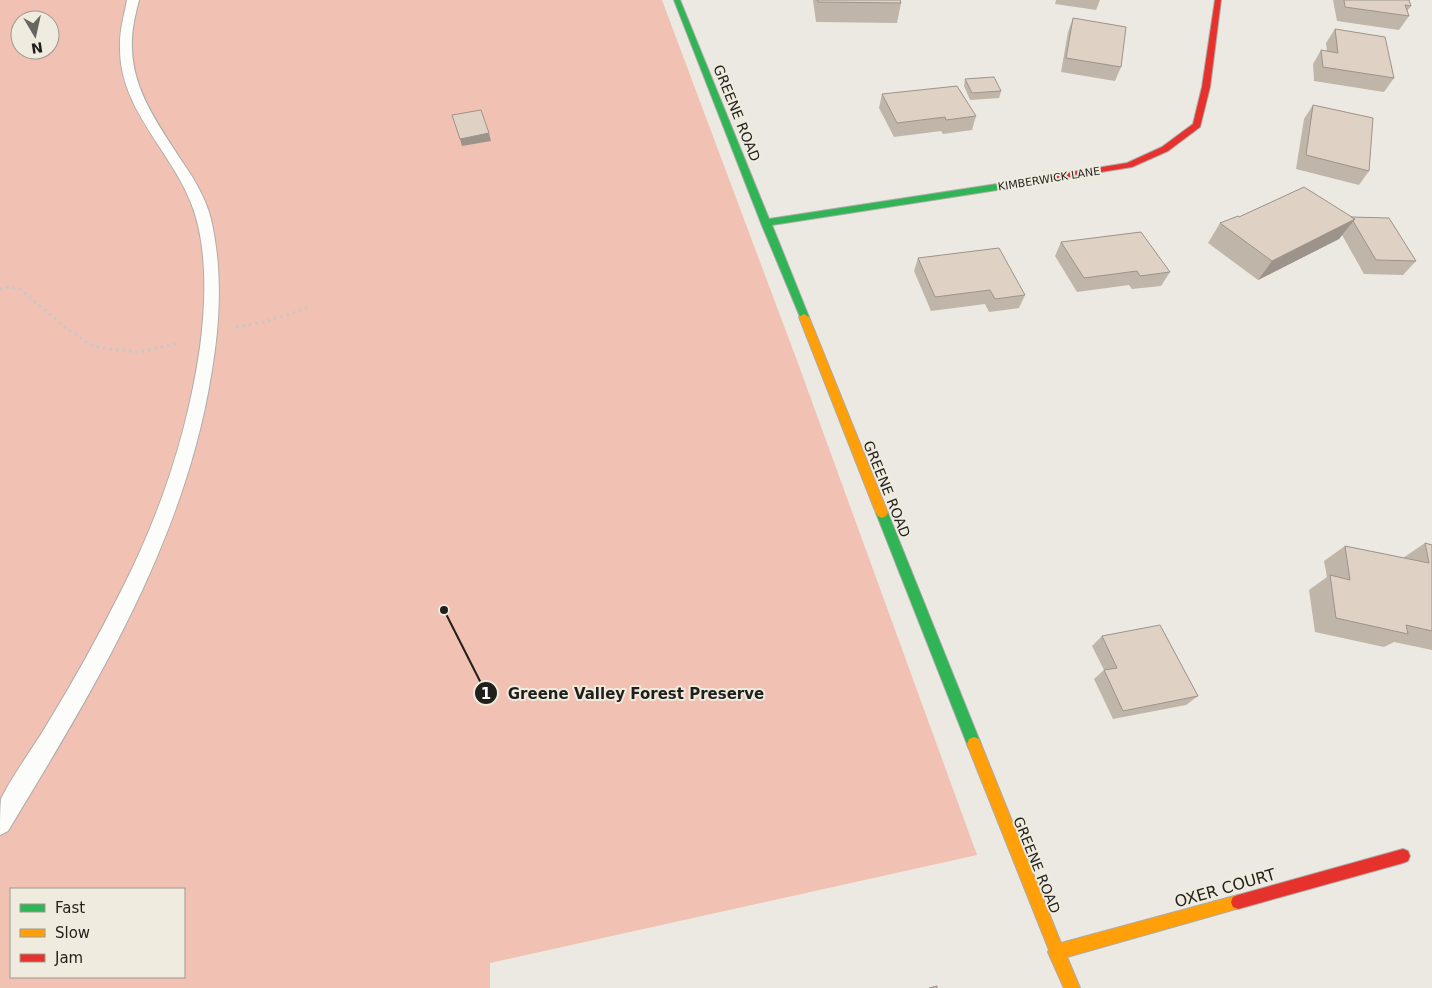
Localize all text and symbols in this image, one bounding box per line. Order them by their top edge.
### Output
north arrow [10,10,60,60]
text: N [30,39,44,57]
street label: GREENE ROAD [710,62,764,164]
street label: KIMBERWICK LANE [997,164,1101,193]
street label: GREENE ROAD [860,438,914,540]
callout: Greene Valley Forest Preserve [473,678,775,708]
text: 1 [481,685,491,703]
text: Greene Valley Forest Preserve [508,685,764,703]
street label: GREENE ROAD [1010,814,1064,916]
street label: OXER COURT [1172,864,1278,911]
legend [10,888,185,978]
text: Fast [55,899,85,917]
text: Slow [55,924,90,942]
text: Jam [54,949,83,967]

